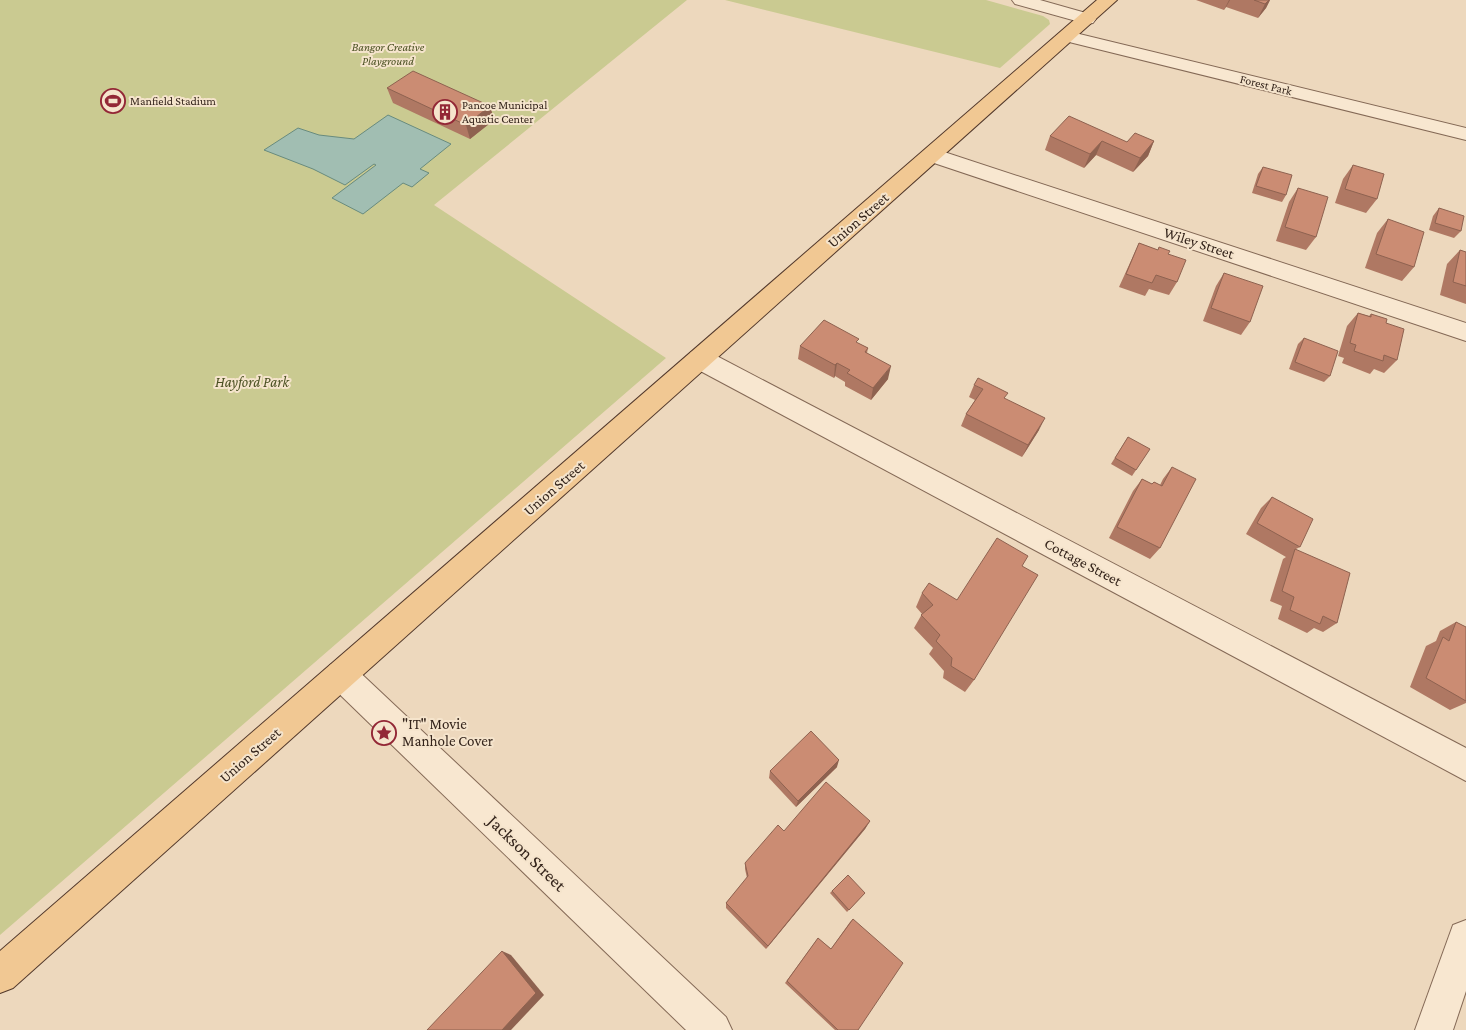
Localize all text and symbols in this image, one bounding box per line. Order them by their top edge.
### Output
park label: Bangor Creative Playground [352,40,425,68]
street label: Forest Park [1239,72,1294,98]
sports icon: Manfield Stadium [100,88,126,114]
place label: Manfield Stadium [130,94,216,108]
place label: Pancoe Municipal Aquatic Center [462,98,547,126]
building icon: Pancoe Municipal Aquatic Center [432,99,458,125]
street label: Union Street [824,189,892,251]
street label: Wiley Street [1162,224,1237,263]
park label: Hayford Park [215,374,290,391]
street label: Union Street [520,457,588,519]
street label: Cottage Street [1041,535,1125,590]
place label: "IT" Movie Manhole Cover [402,716,494,749]
place icon: "IT" Movie Manhole Cover [371,720,397,746]
street label: Union Street [216,724,284,786]
street label: Jackson Street [482,809,571,896]

